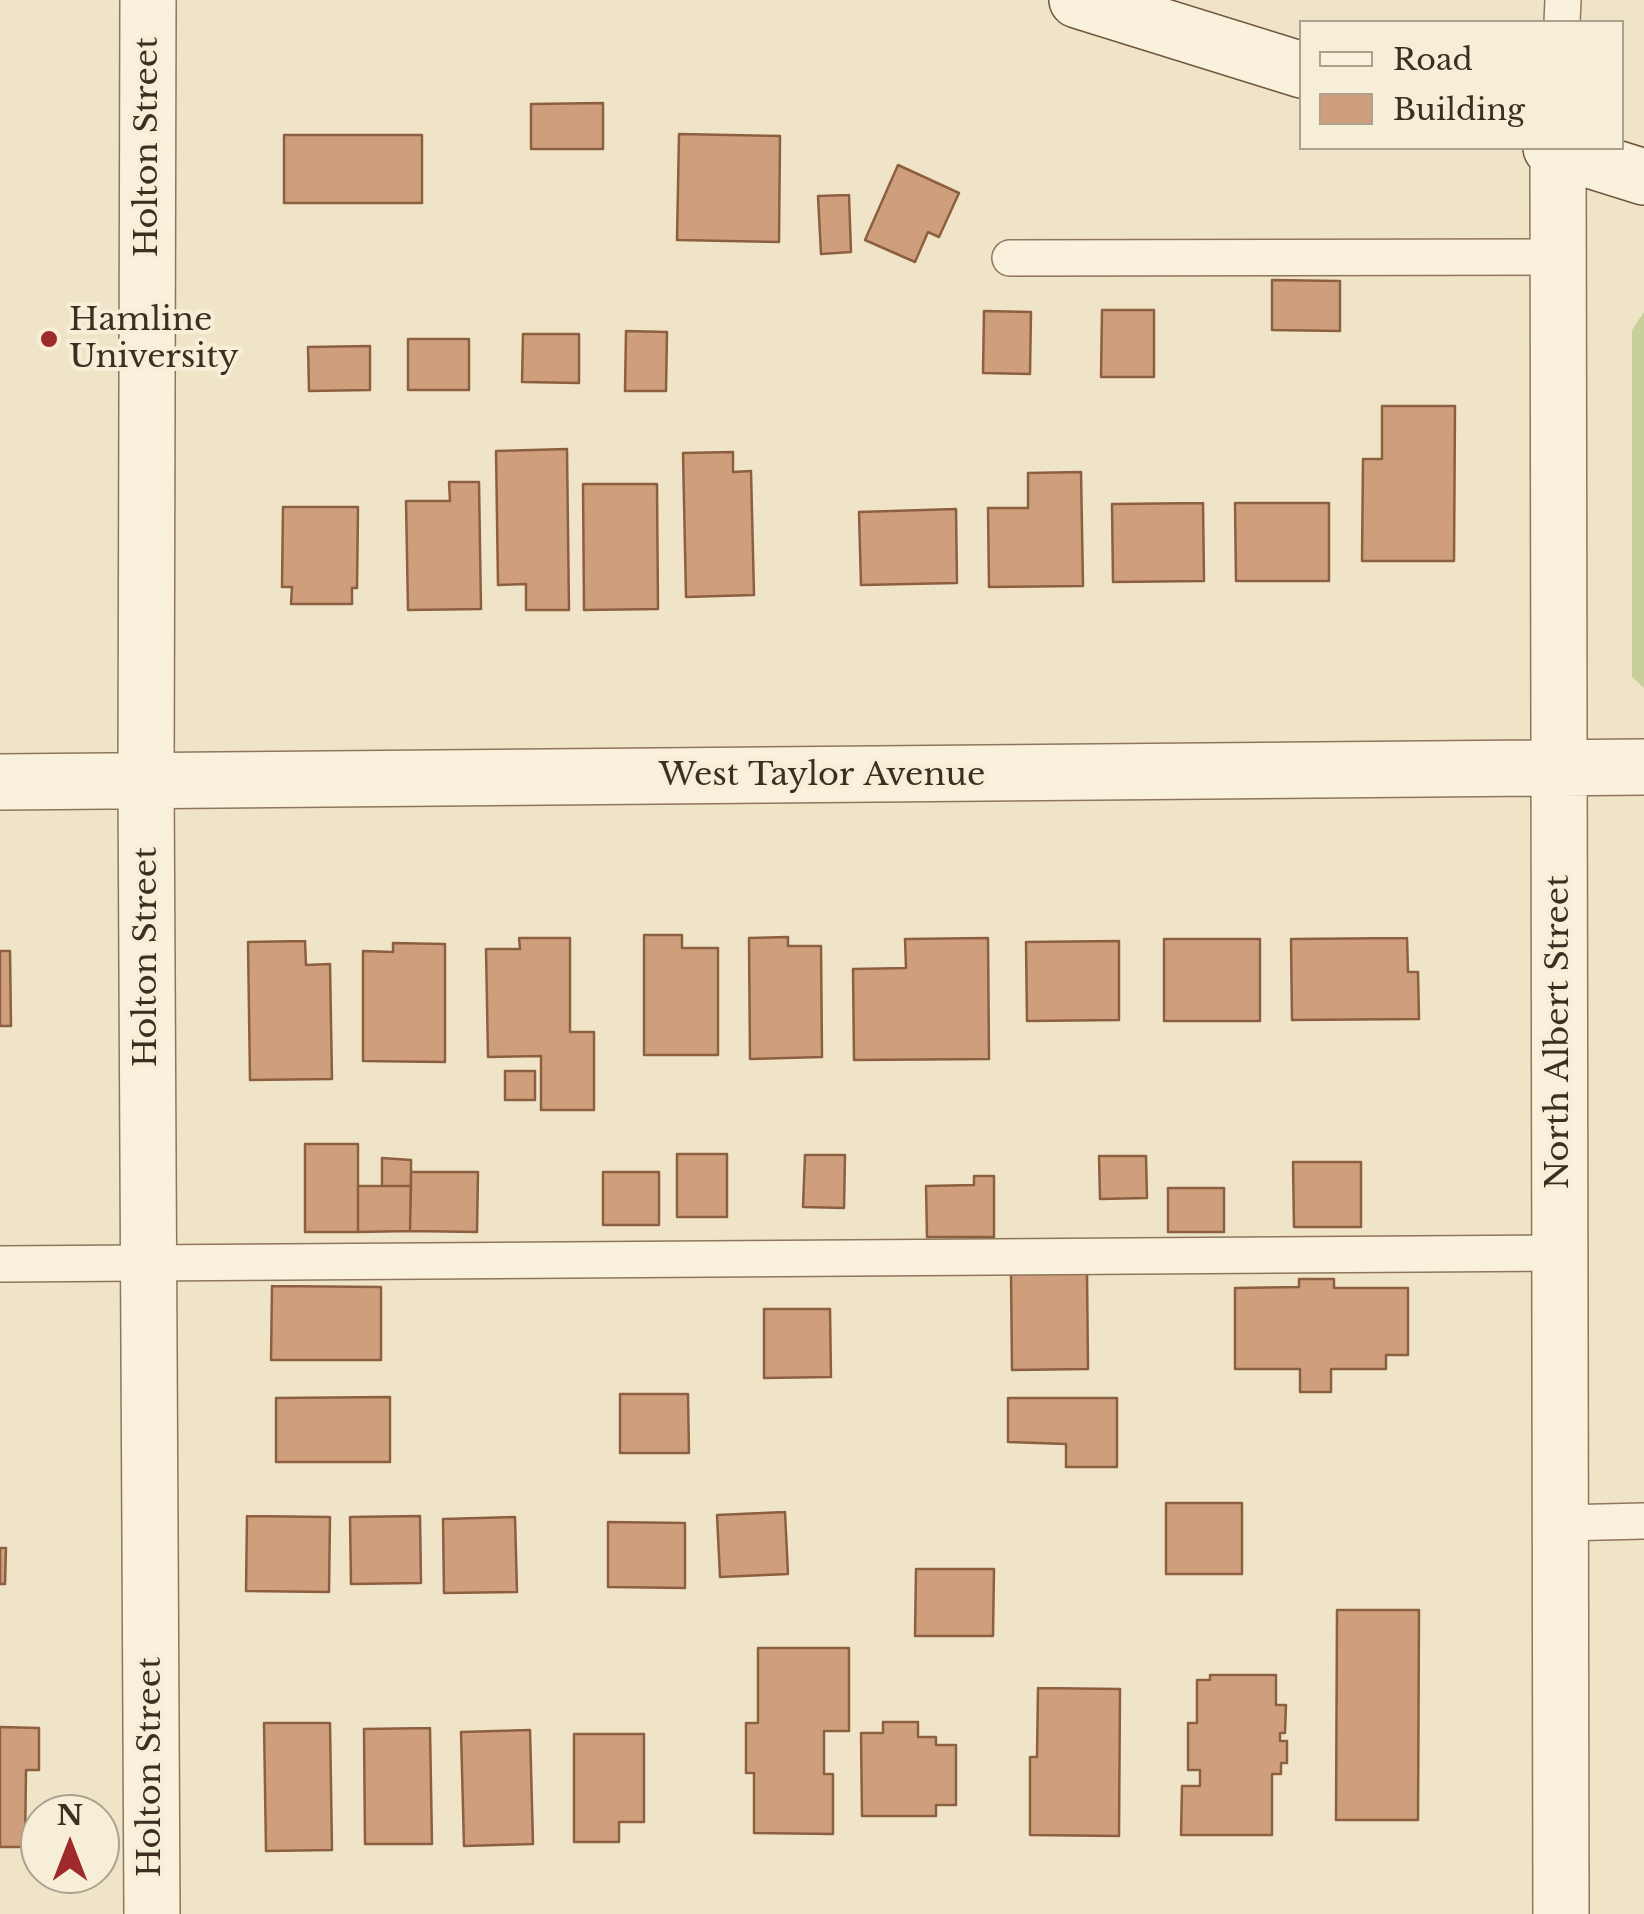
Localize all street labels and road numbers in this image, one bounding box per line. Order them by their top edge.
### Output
street label: Holton Street [129,37,167,257]
street label: West Taylor Avenue [659,757,985,795]
street label: Holton Street [128,847,166,1067]
street label: North Albert Street [1540,875,1578,1189]
street label: Holton Street [132,1657,170,1877]

